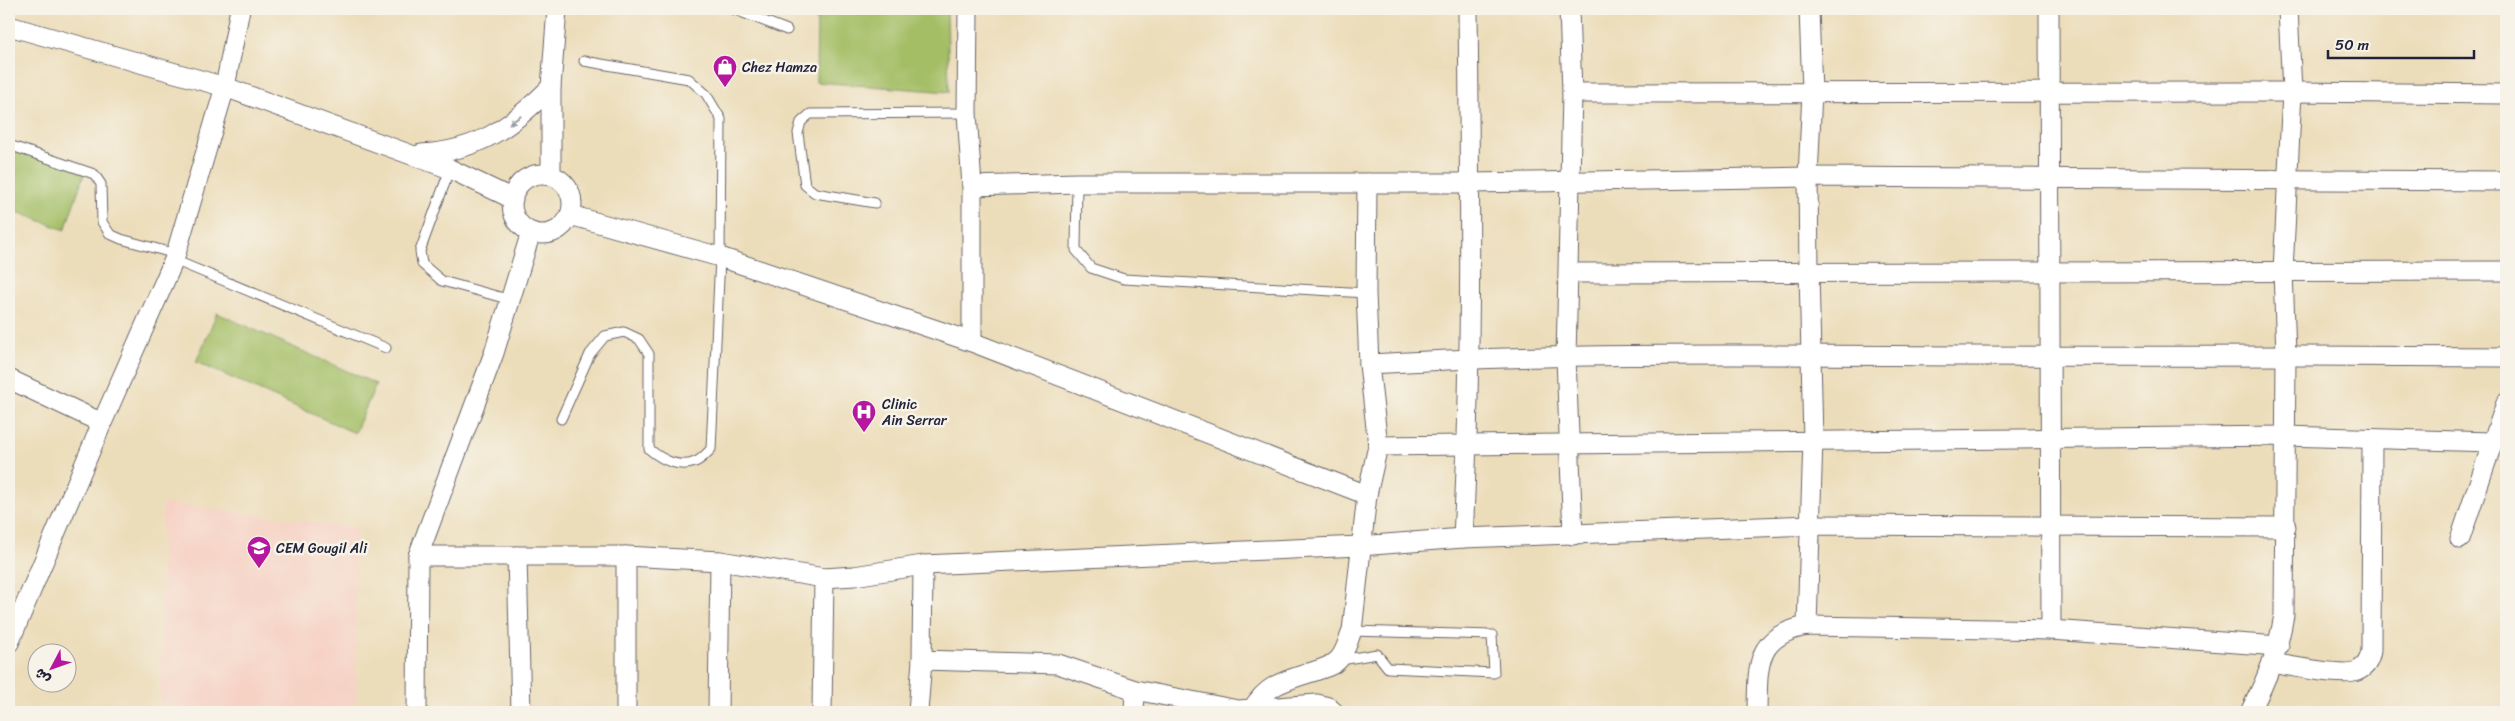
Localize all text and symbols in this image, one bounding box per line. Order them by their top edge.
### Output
scale bar [2328,28,2474,60]
text: 50 m [2335,32,2370,58]
shop icon: Chez Hamza [712,54,738,88]
place label: Chez Hamza [742,55,817,80]
one-way arrow [509,115,522,125]
place label: Clinic Ain Serrar [881,392,948,433]
hospital icon: Clinic Ain Serrar [851,399,877,433]
school or university icon: CEM Gougil Ali [246,535,272,569]
place label: CEM Gougil Ali [276,536,368,561]
north arrow [28,644,78,694]
text: ش [28,662,57,690]

